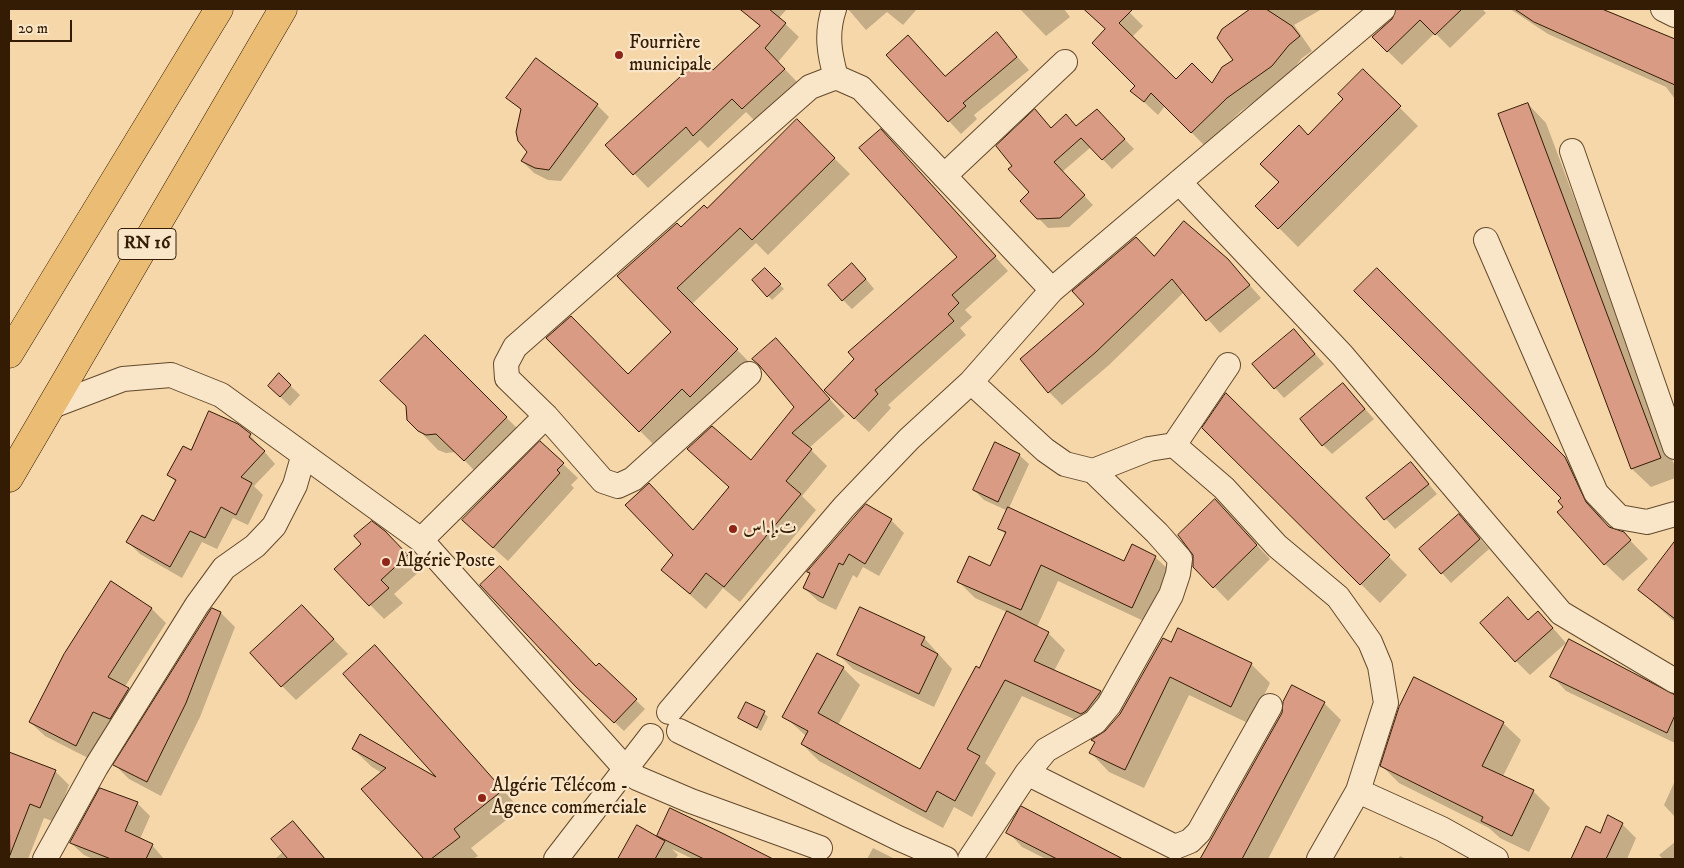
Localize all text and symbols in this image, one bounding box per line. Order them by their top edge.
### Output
scale bar [12,10,75,42]
text: 20 m [18,19,48,38]
place label: Fourrière municipale [629,33,711,77]
marker: Fourrière municipale [613,49,625,61]
road number: RN 16 [118,228,176,260]
place label: ت.إ.اس [743,518,797,540]
marker: ت.إ.اس [727,523,739,535]
place label: Algérie Poste [396,551,495,573]
marker: Algérie Poste [380,556,392,568]
place label: Algérie Télécom - Agence commerciale [492,776,647,820]
marker: Algérie Télécom - Agence commerciale [476,792,488,804]

